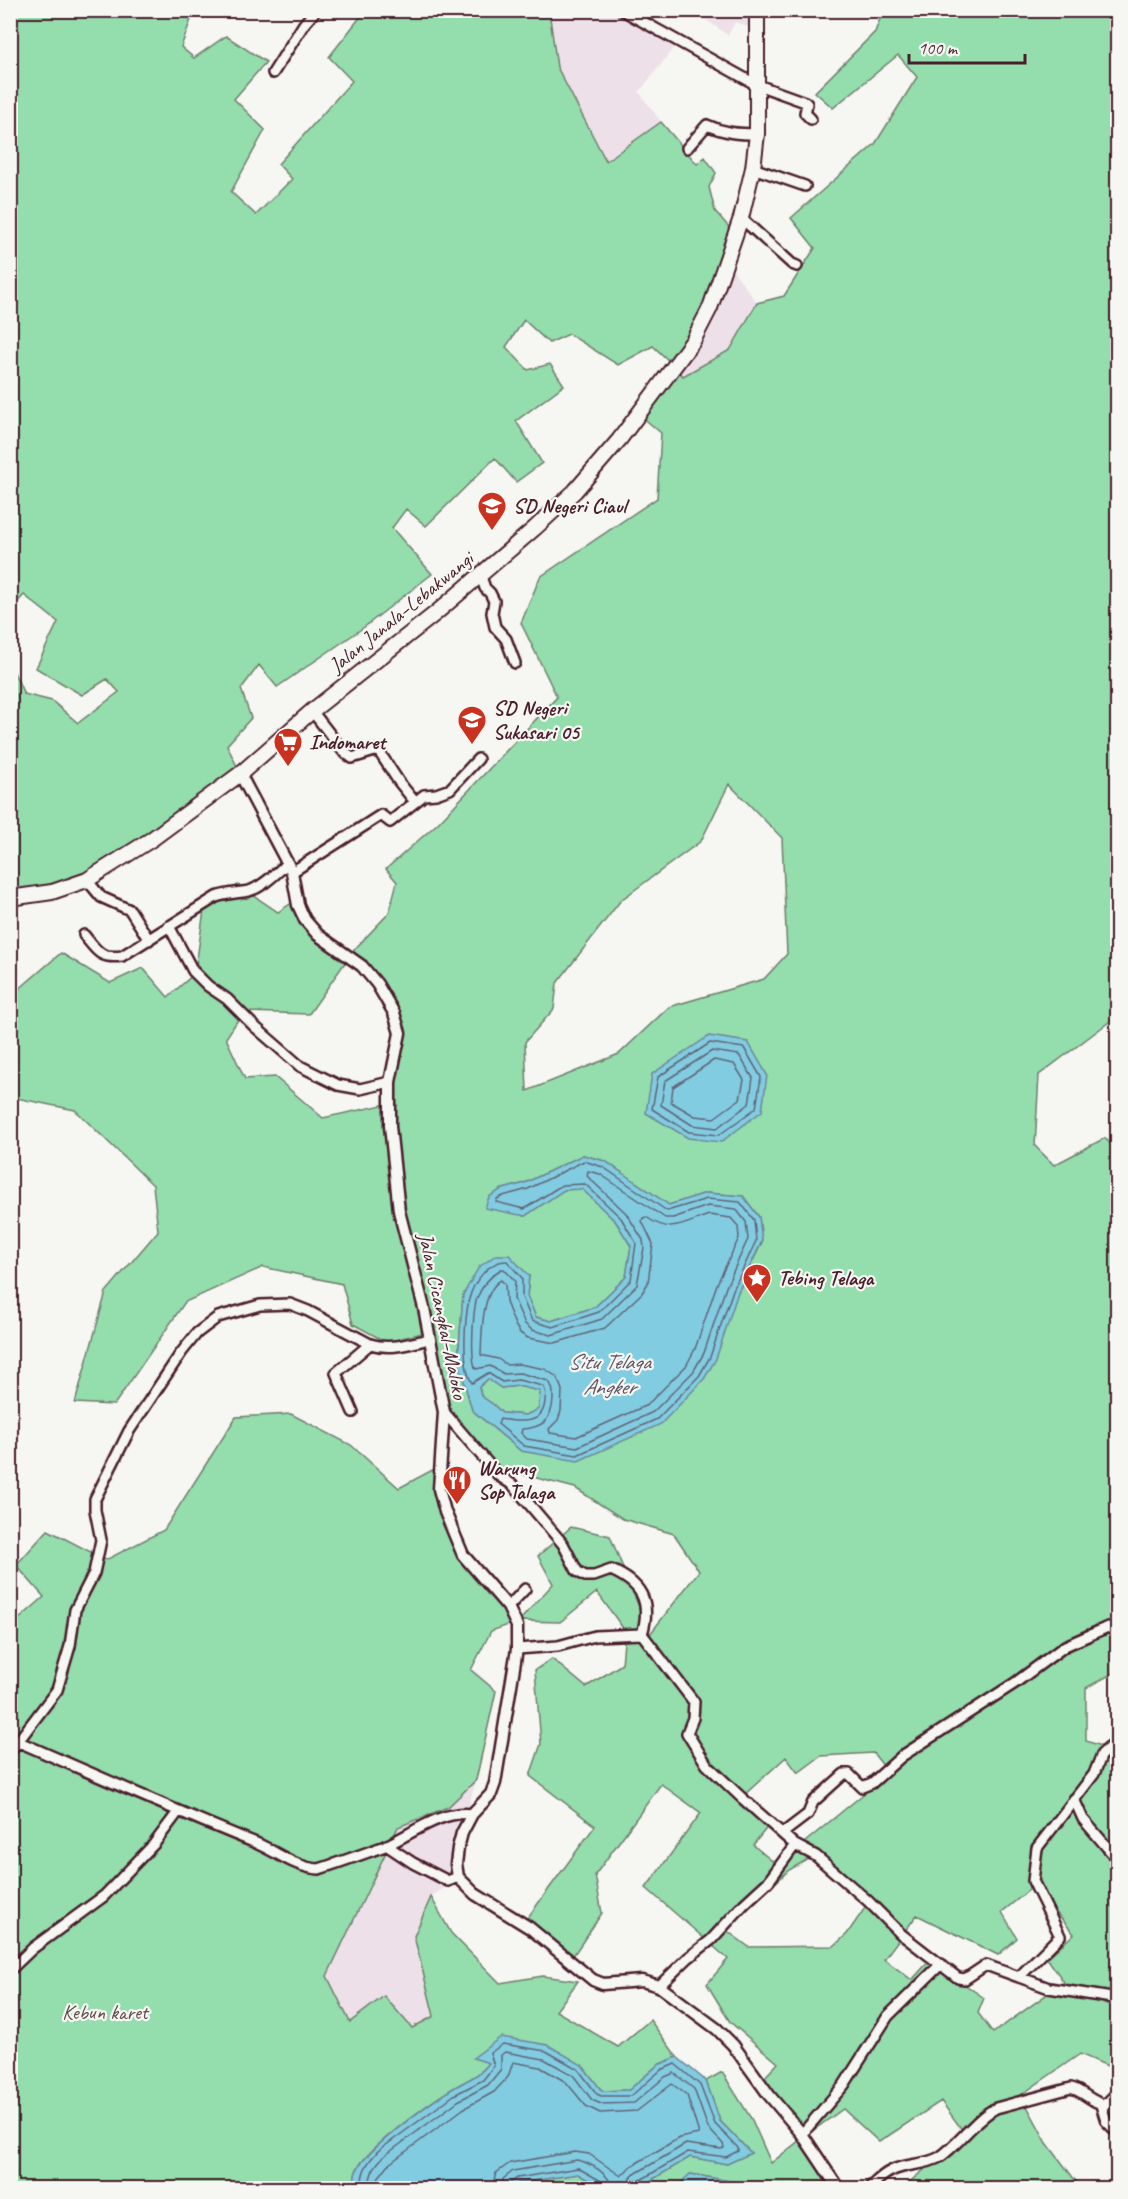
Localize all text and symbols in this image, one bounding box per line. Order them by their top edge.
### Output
scale bar [909,27,1024,65]
text: 100 m [918,37,959,59]
school or university icon: SD Negeri Ciaul [476,490,508,532]
place label: SD Negeri Ciaul [513,493,630,519]
street label: Jalan Janala–Lebakwangi [323,544,481,679]
place label: SD Negeri Sukasari 05 [493,695,581,745]
school or university icon: SD Negeri Sukasari 05 [456,704,488,746]
supermarket icon: Indomaret [272,726,304,768]
place label: Indomaret [309,729,388,755]
street label: Jalan Cicangkal–Maloko [412,1230,474,1403]
place icon: Tebing Telaga [741,1262,773,1304]
place label: Tebing Telaga [778,1265,875,1291]
water label: Situ Telaga Angker [568,1348,652,1401]
place label: Warung Sop Talaga [478,1455,556,1505]
restaurant icon: Warung Sop Talaga [441,1464,473,1506]
park label: Kebun karet [62,1999,150,2025]

